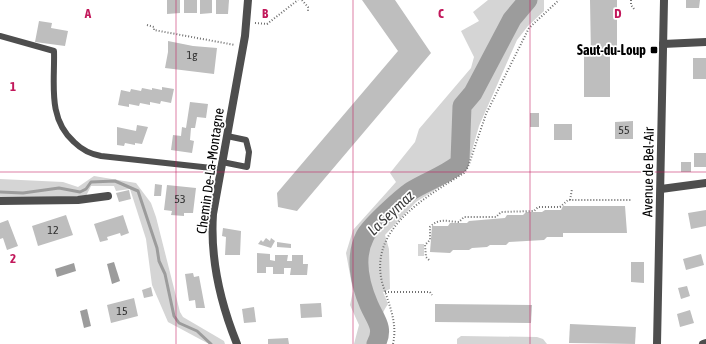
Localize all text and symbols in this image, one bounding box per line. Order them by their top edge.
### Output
text: A [84,6,92,21]
text: B [262,6,269,21]
text: C [438,6,444,21]
text: D [614,6,622,21]
place label: Saut-du-Loup [577,42,646,58]
marker: Saut-du-Loup [649,45,659,55]
house number: 1g [187,48,198,62]
text: 1 [10,79,16,94]
street label: Chemin De-La-Montagne [193,107,227,235]
house number: 55 [618,123,630,137]
street label: Avenue de Bel-Air [639,126,657,217]
water label: La Seymaz [364,187,418,238]
house number: 53 [174,192,186,206]
house number: 12 [47,223,59,237]
text: 2 [10,251,16,266]
house number: 15 [116,304,128,318]

